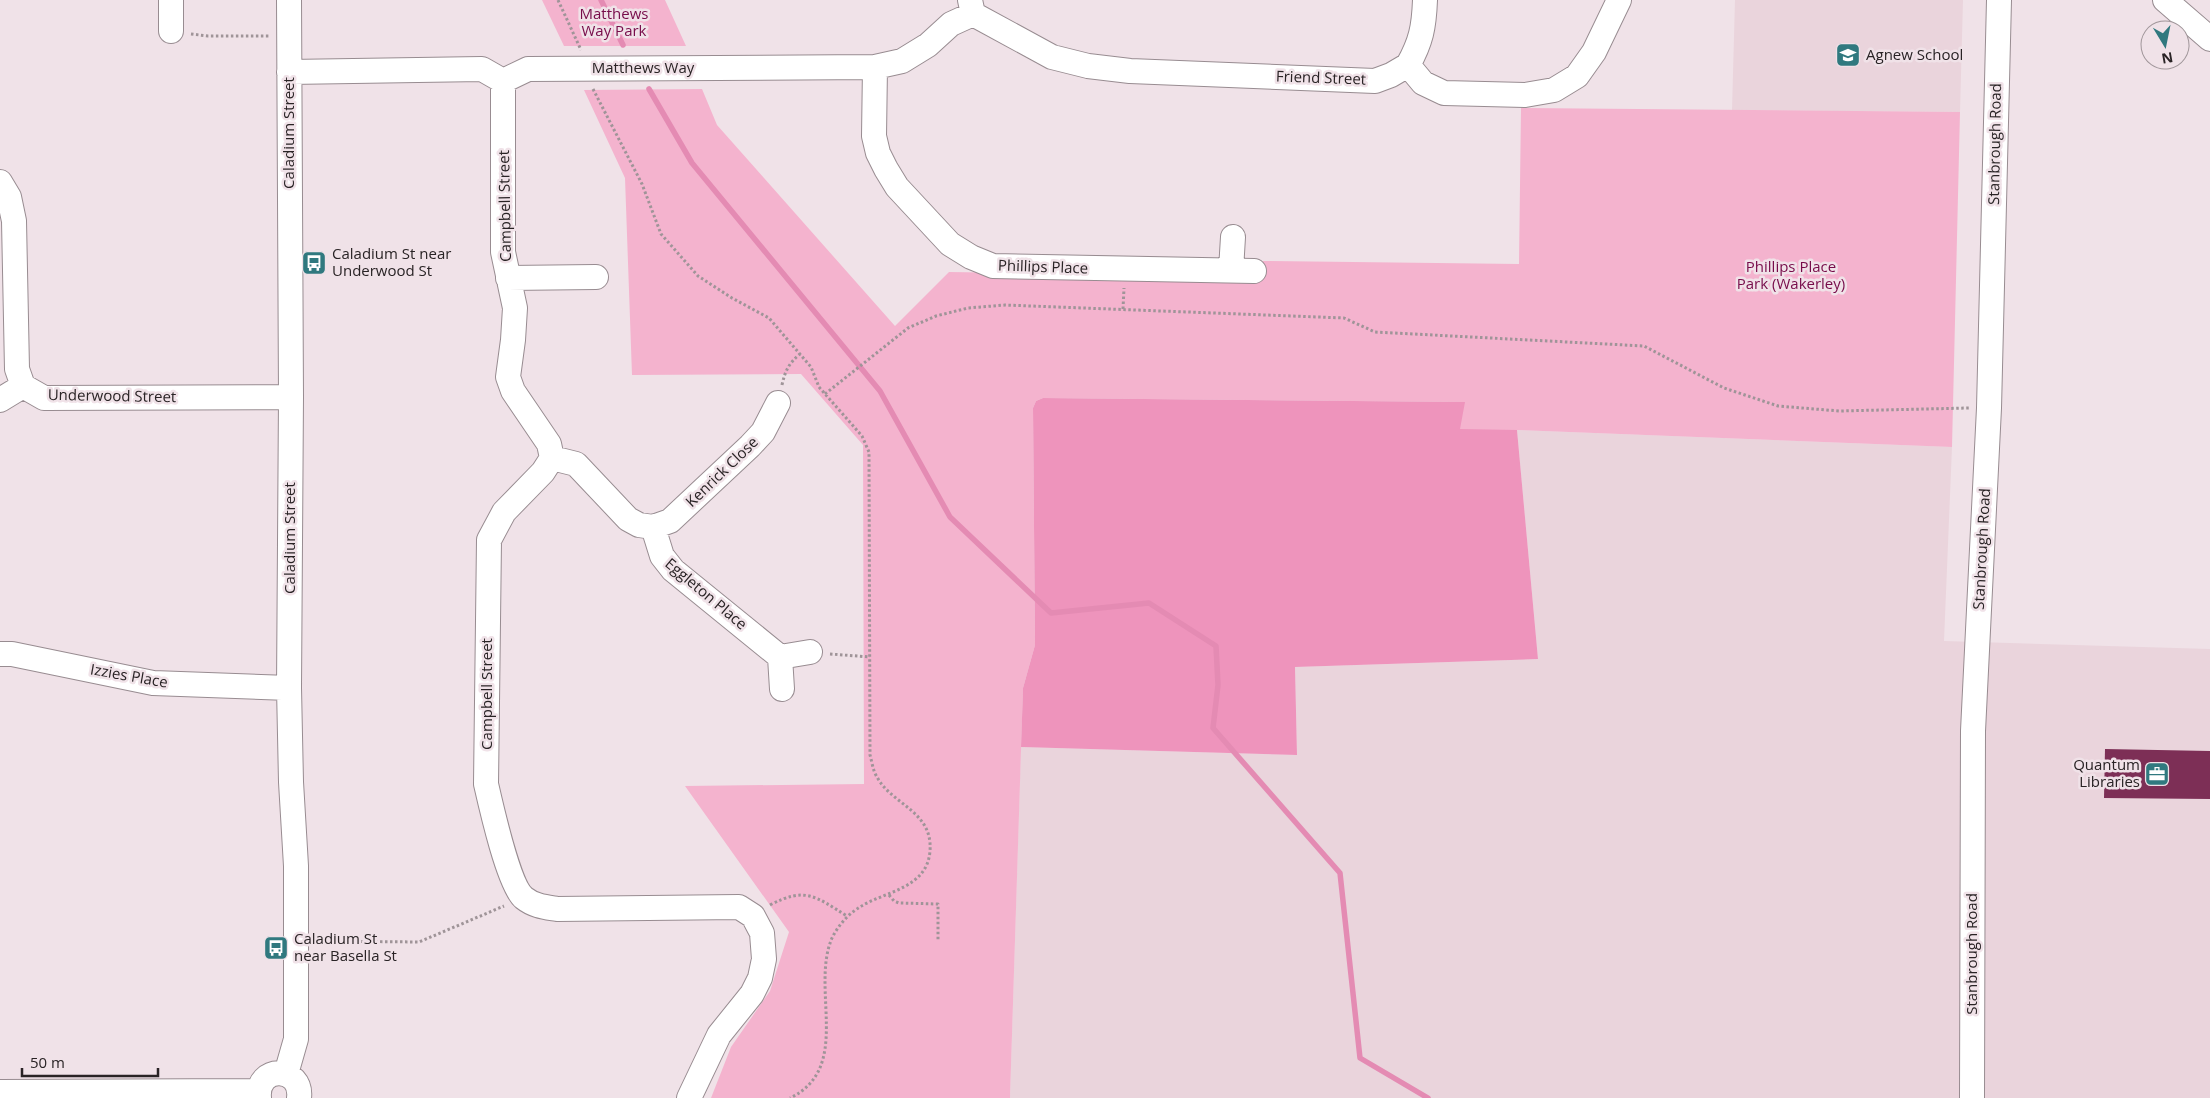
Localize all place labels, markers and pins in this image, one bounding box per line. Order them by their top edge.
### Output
school or university icon: Agnew School [1835,42,1861,68]
place label: Agnew School [1866,44,1963,64]
place label: Caladium St near Underwood St [332,243,451,280]
bus stop icon: Caladium St near Underwood St [301,250,327,276]
place label: Quantum Libraries [2073,754,2140,791]
office icon: Quantum Libraries [2144,761,2170,787]
place label: Caladium St near Basella St [294,928,397,965]
bus stop icon: Caladium St near Basella St [263,935,289,961]

